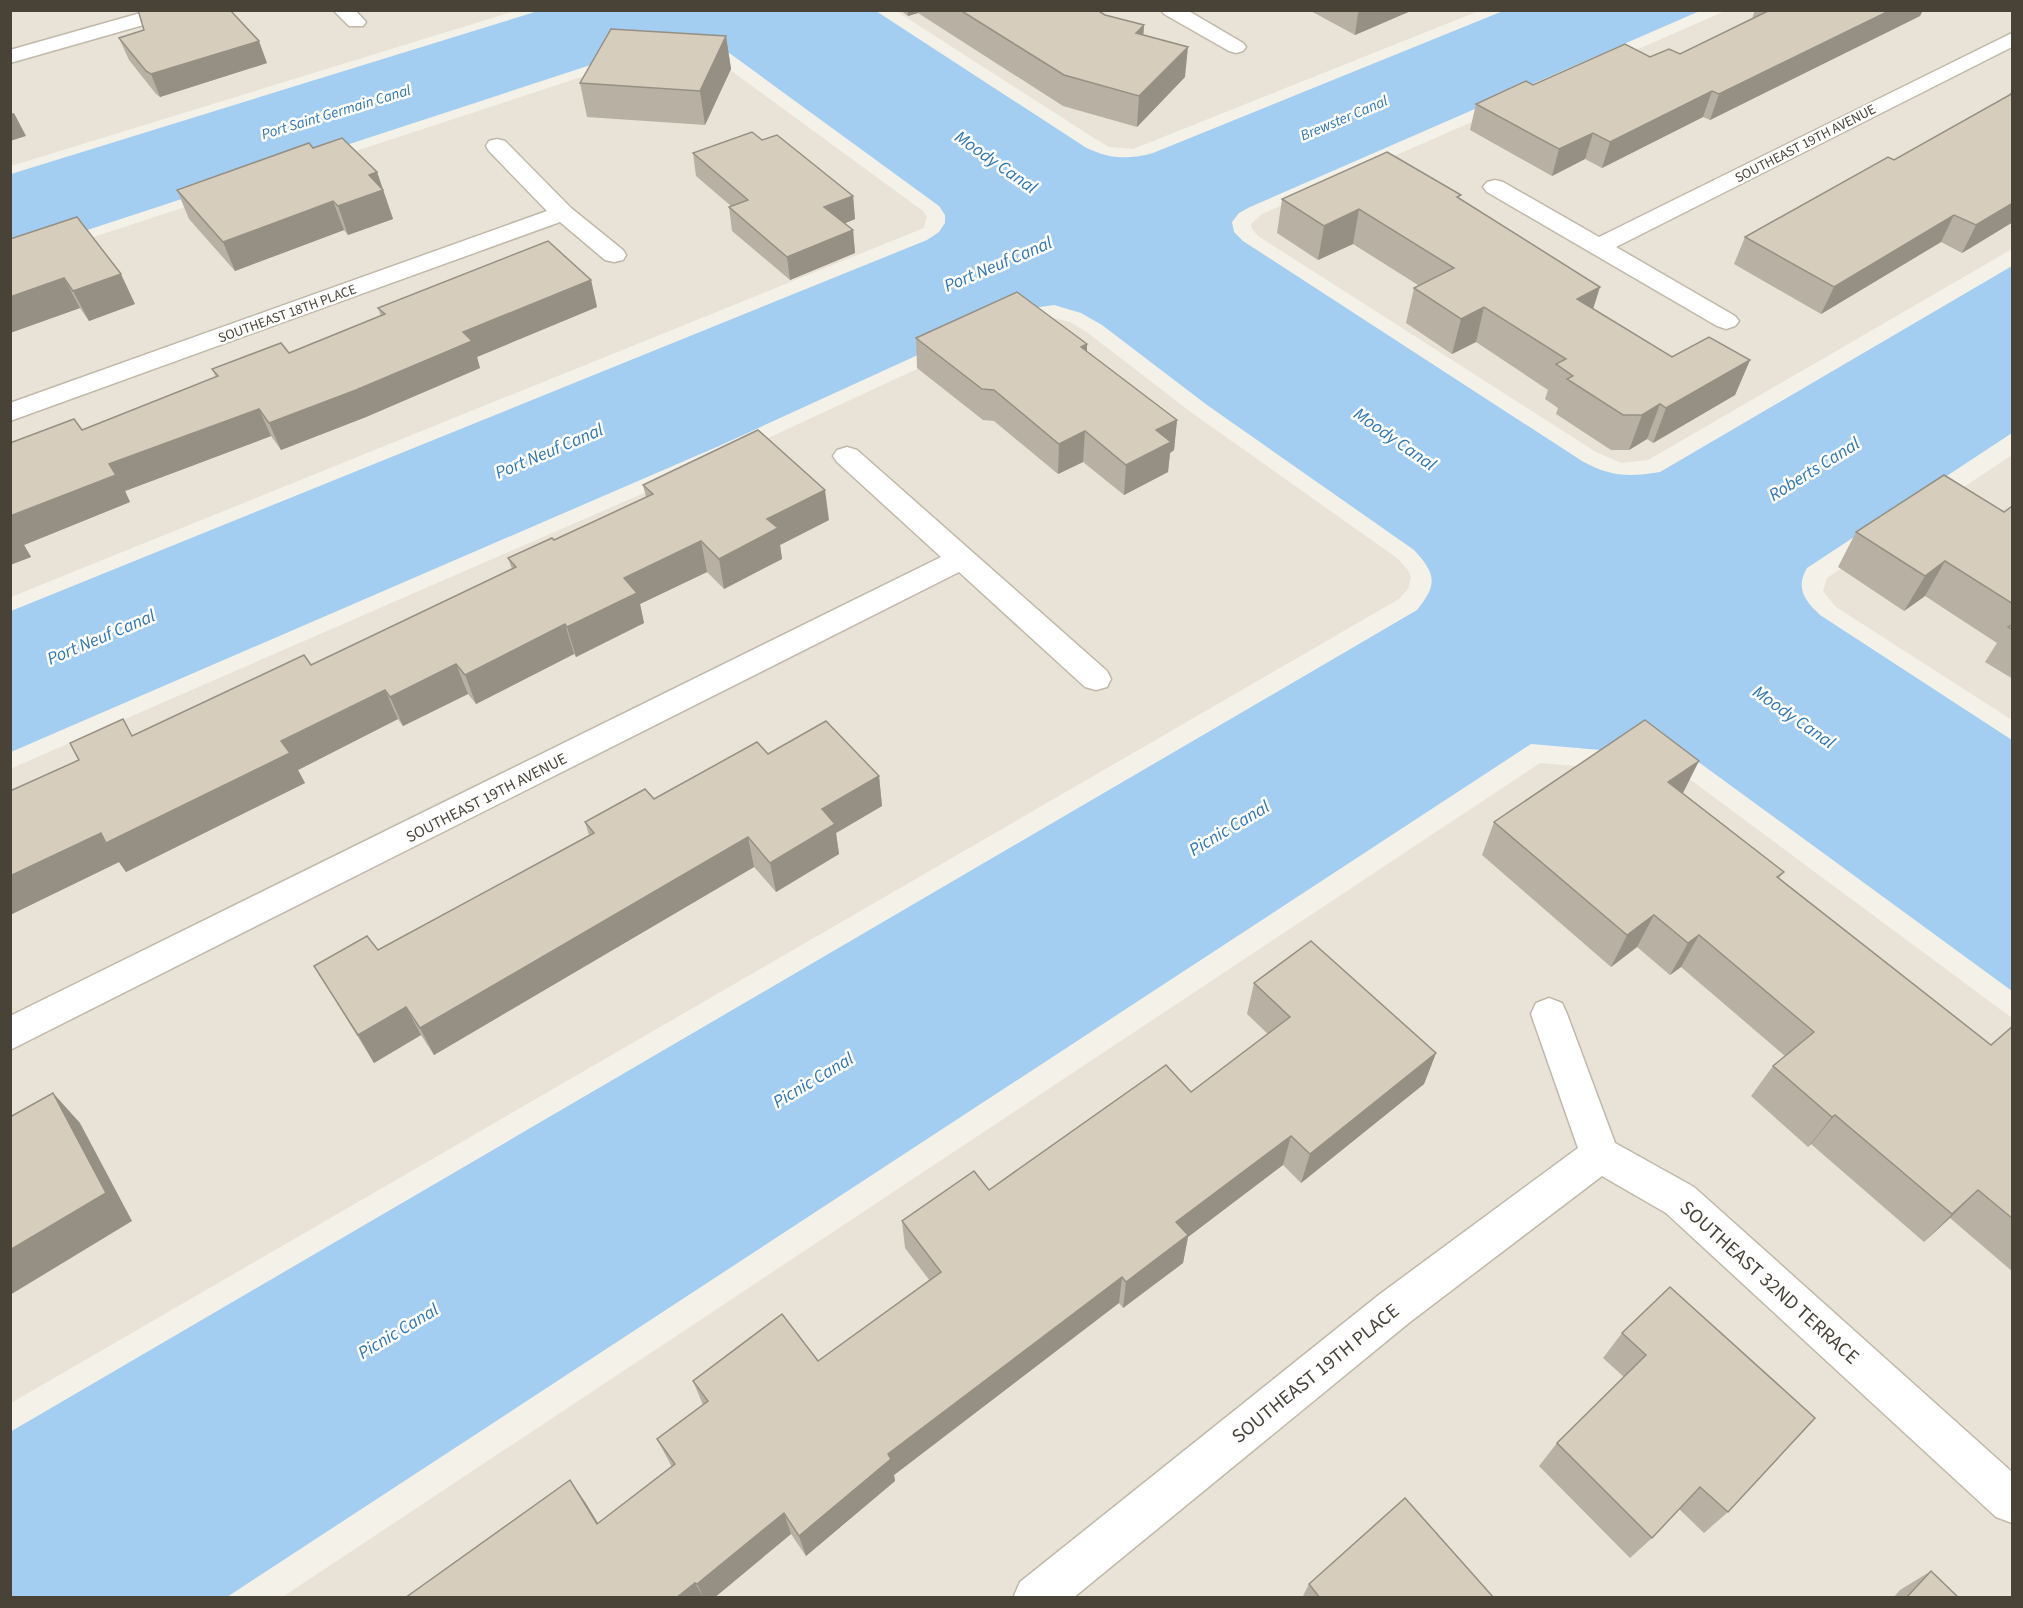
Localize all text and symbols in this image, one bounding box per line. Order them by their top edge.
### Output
water label: Port Saint Germain Canal [259,80,414,145]
water label: Brewster Canal [1297,91,1391,146]
street label: SOUTHEAST 19TH AVENUE [1732,100,1879,188]
water label: Moody Canal [949,125,1042,200]
water label: Port Neuf Canal [940,230,1057,299]
street label: SOUTHEAST 18TH PLACE [215,280,359,348]
water label: Moody Canal [1348,402,1441,477]
water label: Port Neuf Canal [491,417,608,486]
water label: Roberts Canal [1764,431,1865,507]
water label: Port Neuf Canal [43,603,160,672]
water label: Moody Canal [1747,680,1840,755]
street label: SOUTHEAST 19TH AVENUE [402,748,571,848]
water label: Picnic Canal [1184,794,1275,862]
water label: Picnic Canal [768,1046,859,1114]
street label: SOUTHEAST 32ND TERRACE [1673,1194,1865,1371]
water label: Picnic Canal [353,1297,444,1365]
street label: SOUTHEAST 19TH PLACE [1226,1297,1405,1450]

